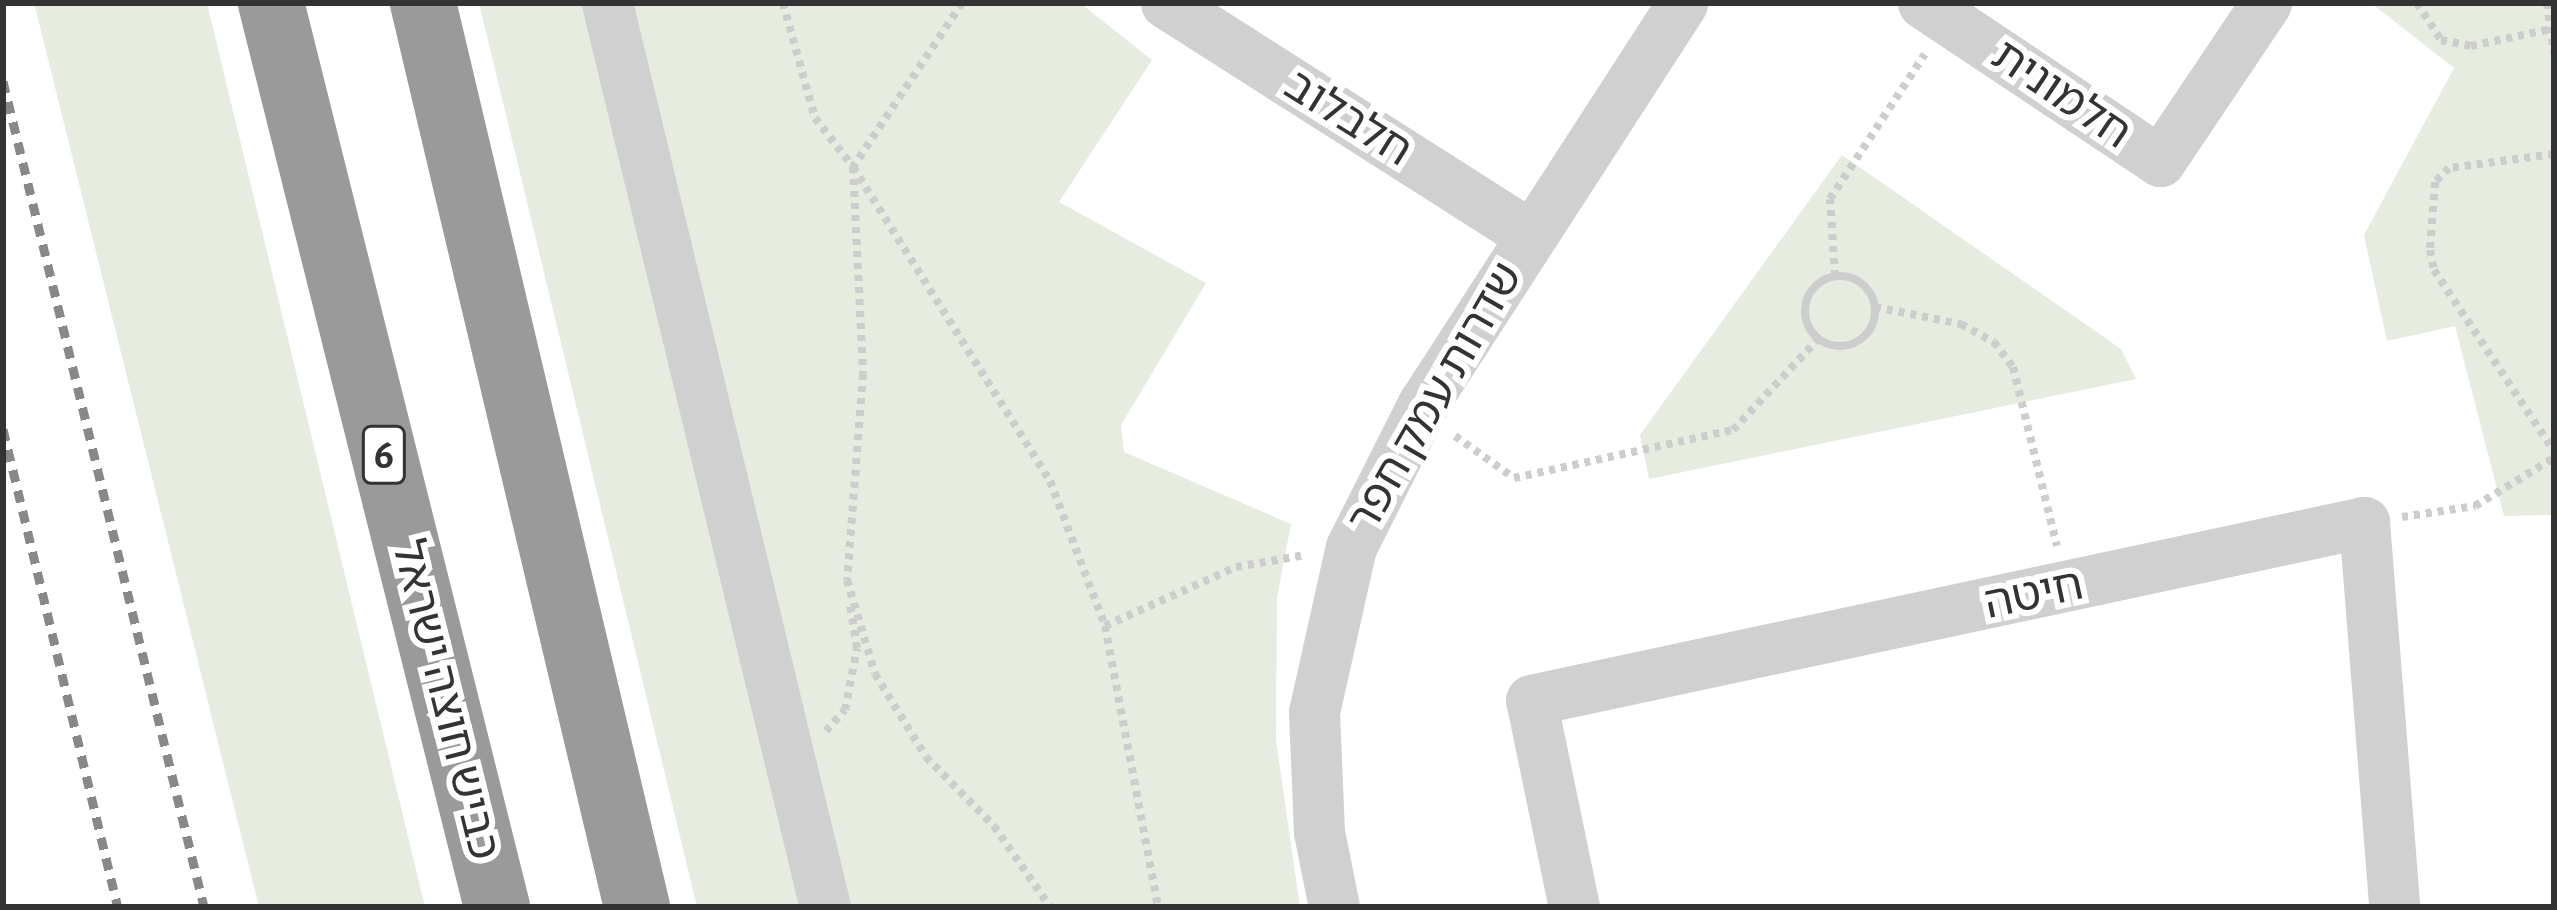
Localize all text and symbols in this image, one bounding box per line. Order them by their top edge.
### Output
street label: חלמונית [1981,29,2141,161]
street label: חלבלוב [1274,59,1422,179]
street label: שדרות עמק חפר [1337,253,1535,543]
road number: 6 [360,419,408,491]
street label: כביש חוצה ישראל [379,535,511,865]
street label: חיטה [1980,558,2088,632]

